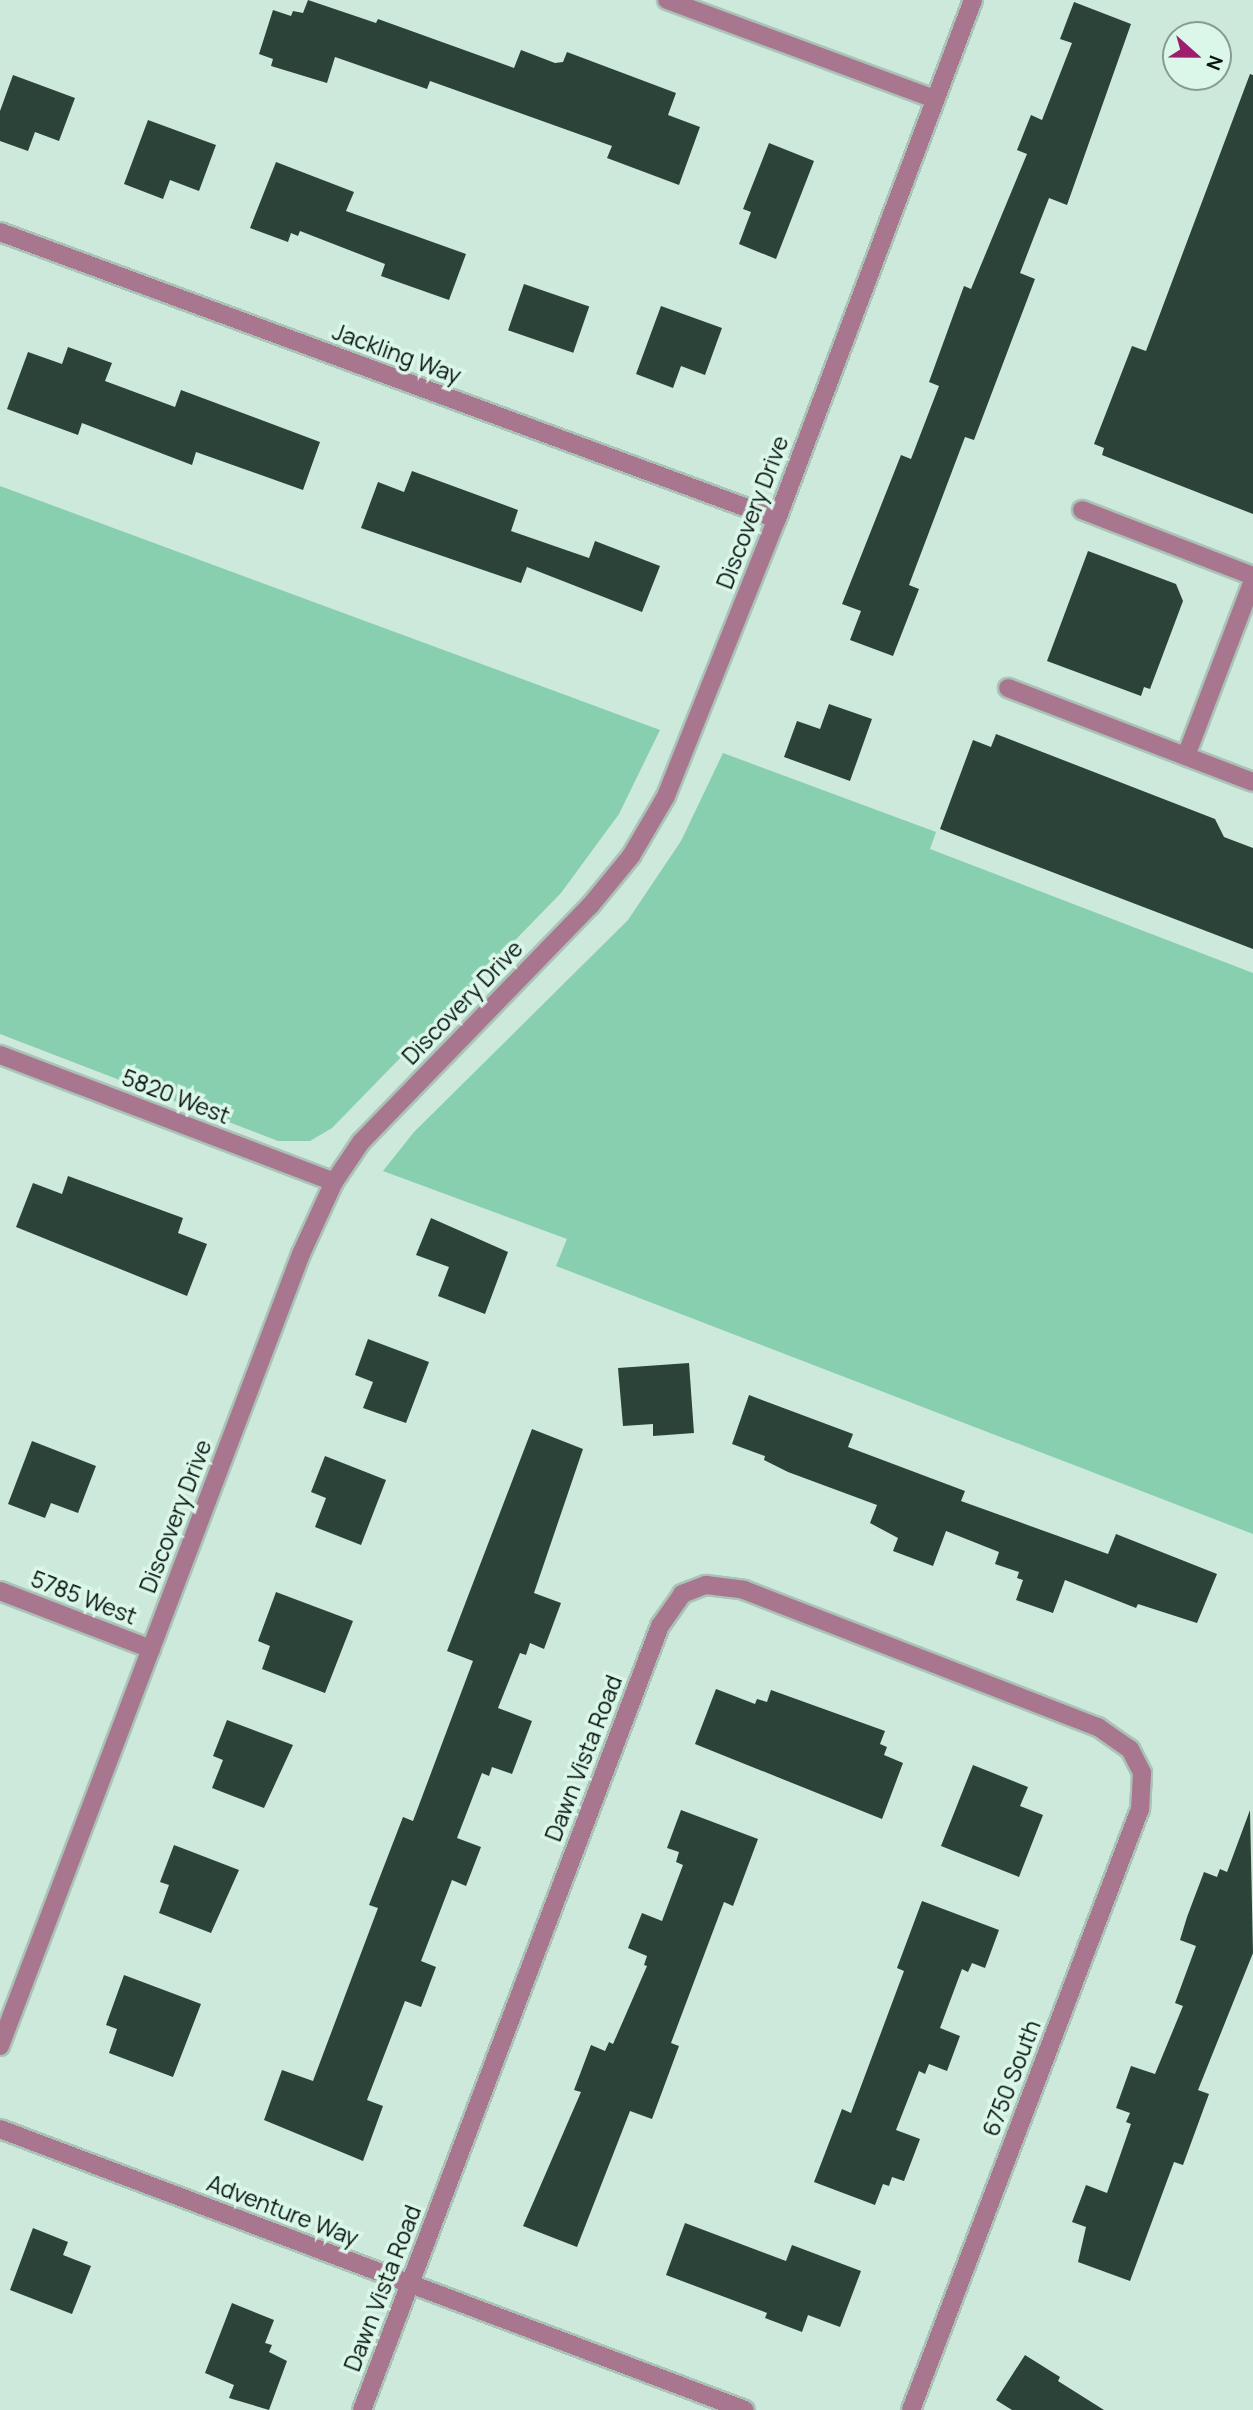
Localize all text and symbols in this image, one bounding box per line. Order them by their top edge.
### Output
north arrow [1162,21,1232,91]
text: N [1200,52,1229,74]
street label: Jackling Way [329,317,465,389]
street label: Discovery Drive [710,432,794,592]
street label: Discovery Drive [396,934,528,1070]
street label: 5820 West [118,1063,234,1129]
street label: Discovery Drive [133,1436,217,1596]
street label: 5785 West [27,1564,141,1630]
street label: Dawn Vista Road [539,1671,627,1845]
street label: 6750 South [976,2016,1046,2140]
street label: Adventure Way [203,2168,363,2252]
street label: Dawn Vista Road [338,2201,426,2375]

